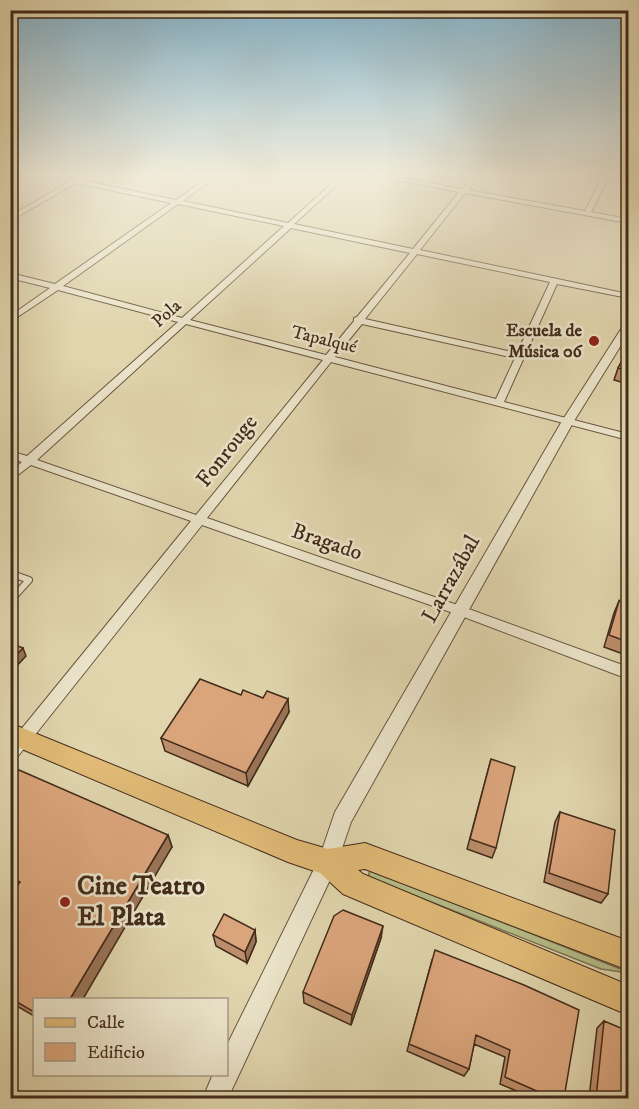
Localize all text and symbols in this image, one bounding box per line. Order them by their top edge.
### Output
street label: Pola [148,295,186,333]
place label: Escuela de Música 06 [506,320,584,363]
street label: Tapalqué [289,321,360,359]
marker: Escuela de Música 06 [587,334,601,348]
street label: Fonrouge [190,409,264,493]
street label: Bragado [288,517,366,567]
street label: Larrazábal [416,530,486,628]
place label: Cine Teatro El Plata [77,869,205,934]
marker: Cine Teatro El Plata [58,895,72,909]
legend [33,998,228,1076]
text: Calle [87,1012,125,1034]
text: Edificio [87,1042,145,1064]

